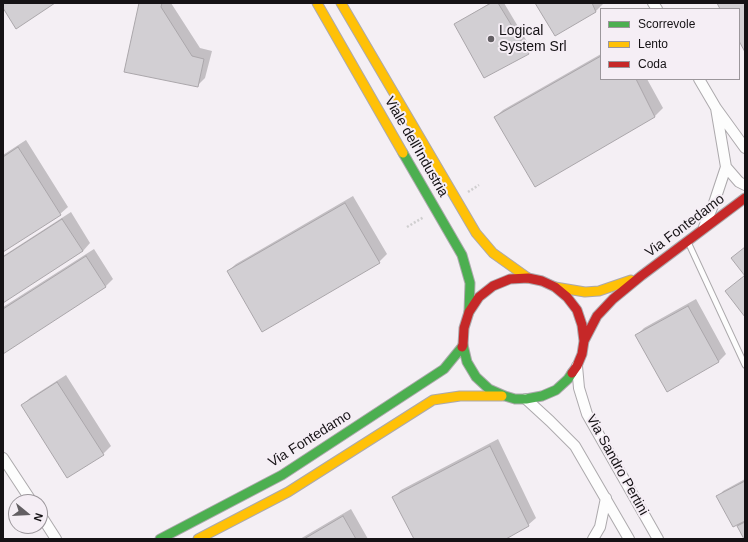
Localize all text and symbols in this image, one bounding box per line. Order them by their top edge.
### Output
legend [600,8,740,80]
text: Scorrevole [638,17,695,31]
place label: Logical System Srl [499,23,567,56]
marker: Logical System Srl [486,34,496,44]
text: Lento [638,37,668,51]
text: Coda [638,57,667,71]
street label: Viale dell'Industria [380,94,452,200]
street label: Via Fontedamo [642,191,728,261]
street label: Via Fontedamo [265,407,355,471]
street label: Via Sandro Pertini [582,412,652,518]
north arrow [8,494,48,534]
text: N [32,512,45,523]

